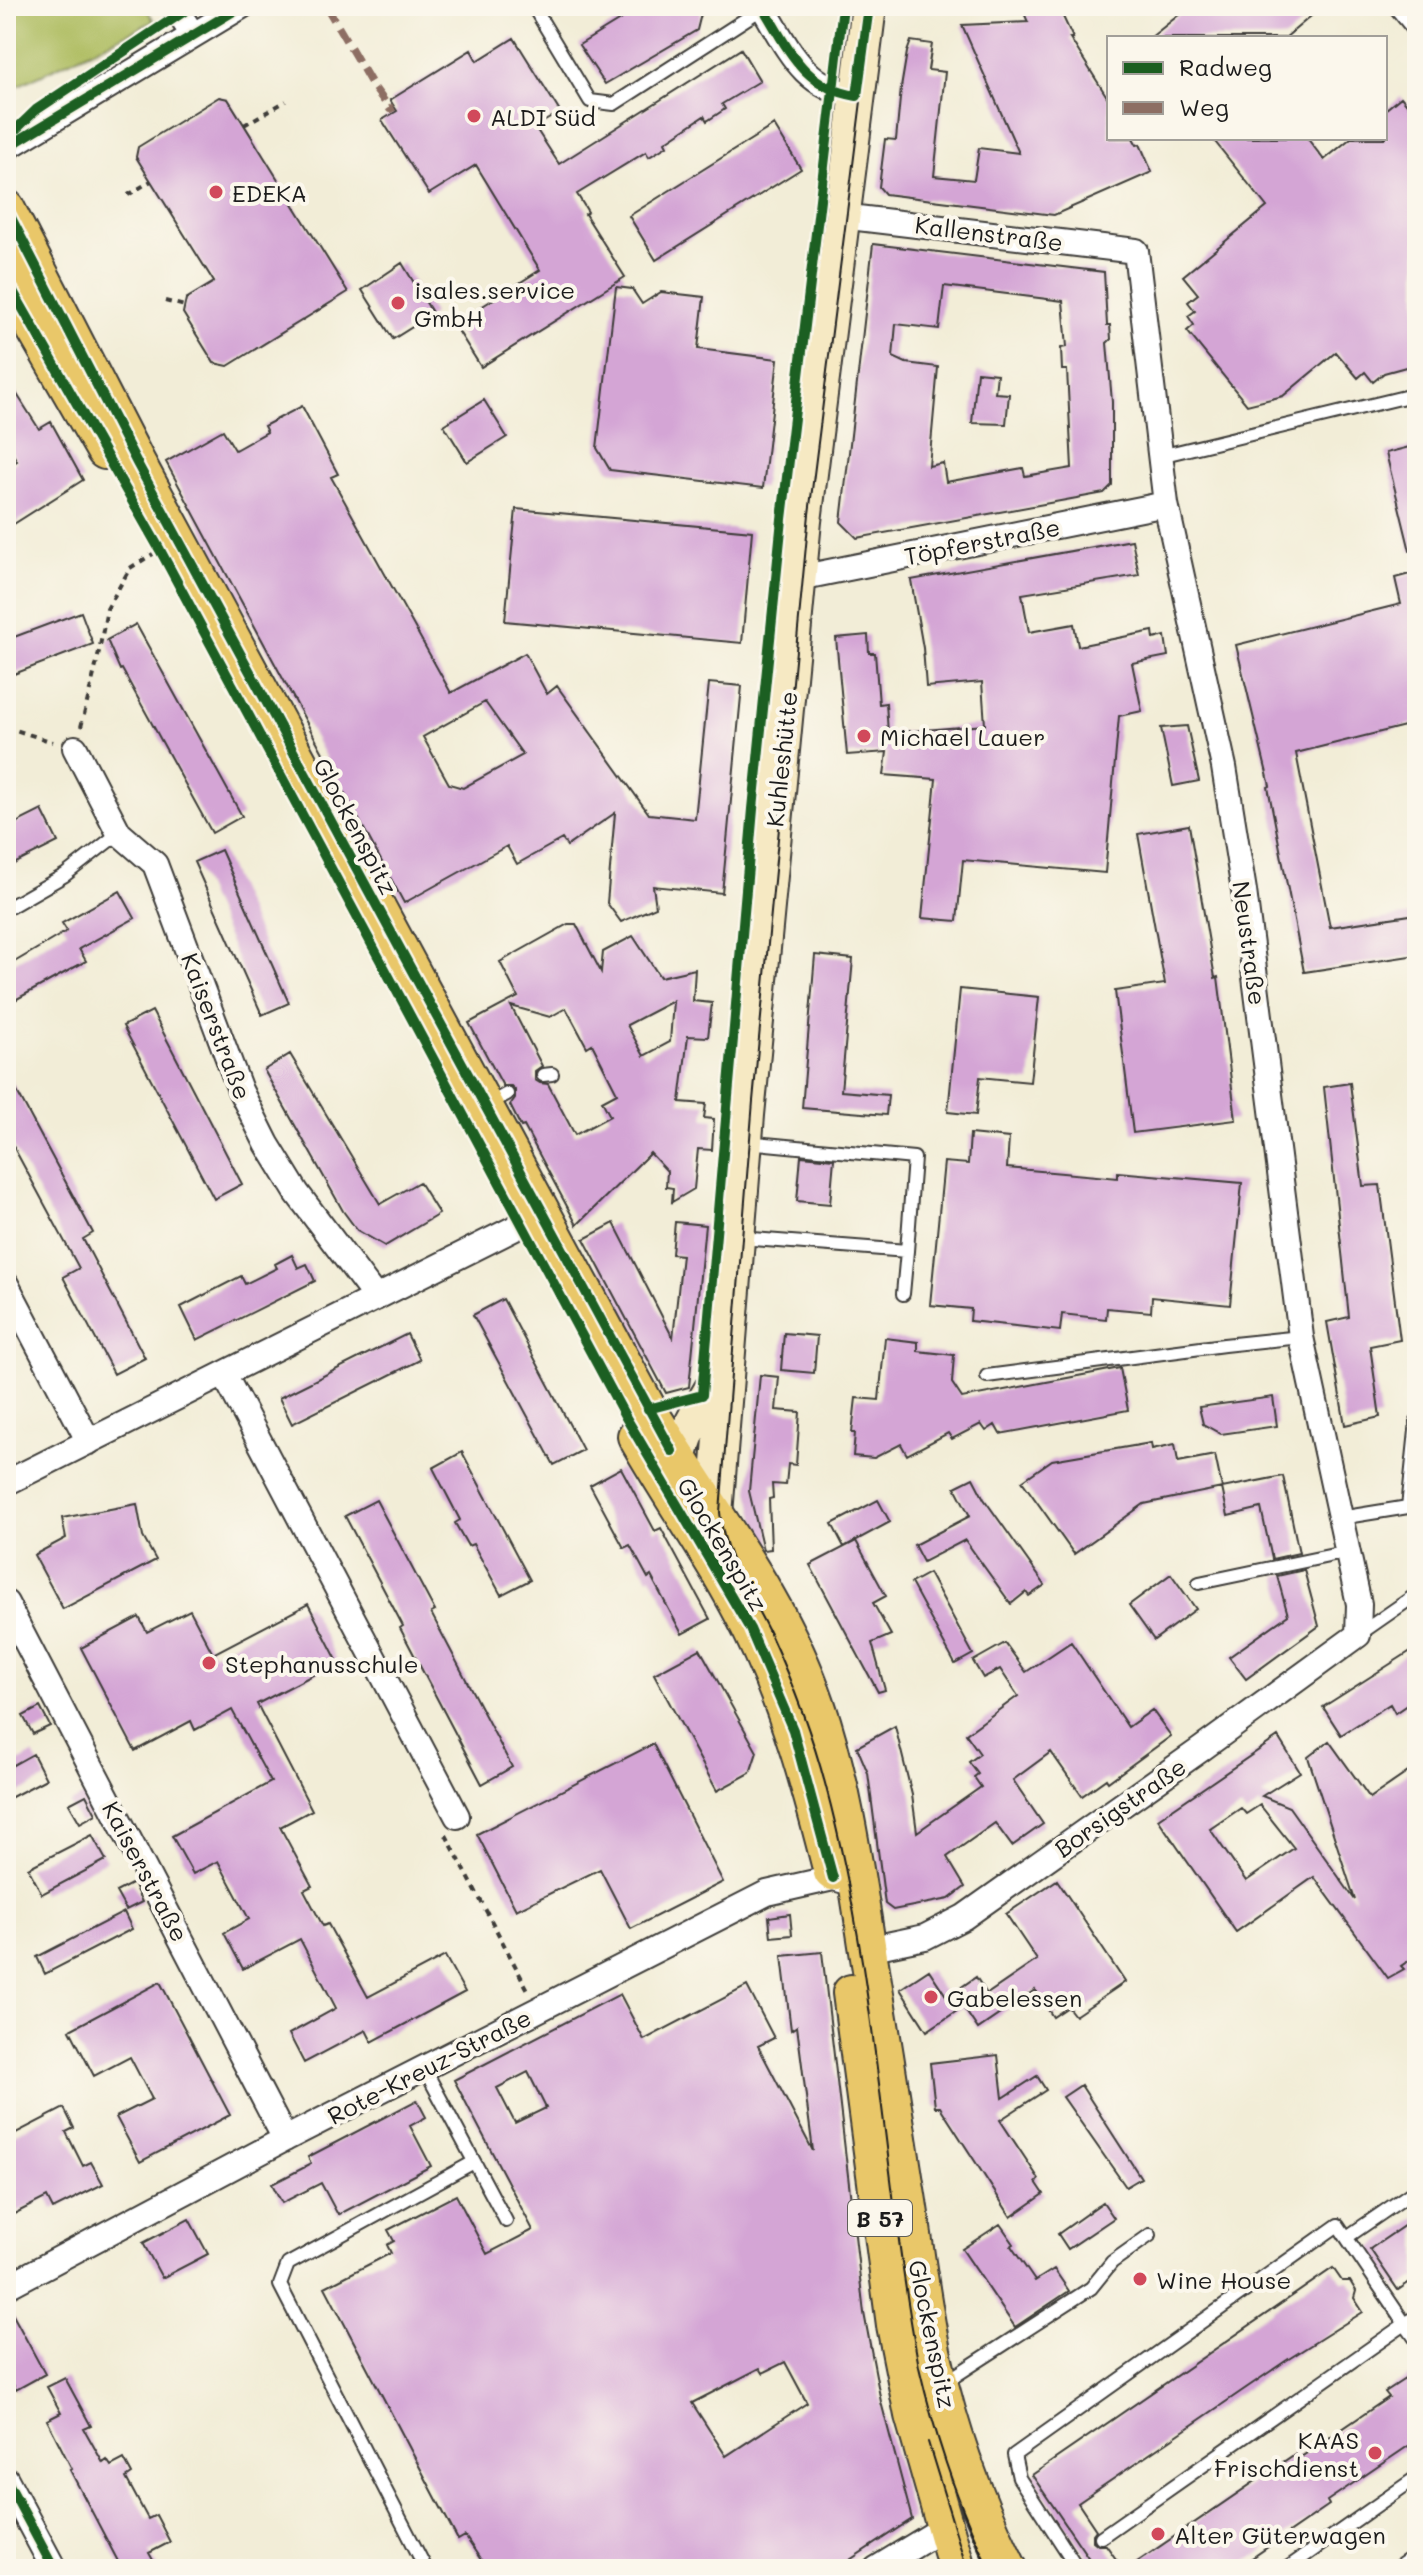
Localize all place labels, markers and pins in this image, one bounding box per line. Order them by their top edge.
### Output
place label: ALDI Süd [490,101,596,132]
marker: ALDI Süd [465,107,483,125]
place label: EDEKA [232,177,307,208]
marker: EDEKA [207,183,225,201]
place label: isales.service GmbH [414,274,575,333]
marker: isales.service GmbH [389,294,407,312]
place label: Michael Lauer [880,721,1045,752]
marker: Michael Lauer [855,727,873,745]
place label: Stephanusschule [225,1648,419,1679]
marker: Stephanusschule [200,1654,218,1672]
place label: Gabelessen [947,1982,1082,2013]
marker: Gabelessen [922,1988,940,2006]
place label: Wine House [1156,2264,1291,2295]
marker: Wine House [1131,2270,1149,2288]
place label: KAAS Frischdienst [1214,2424,1359,2483]
marker: KAAS Frischdienst [1366,2444,1384,2462]
place label: Alter Güterwagen [1174,2519,1386,2550]
marker: Alter Güterwagen [1149,2525,1167,2543]

